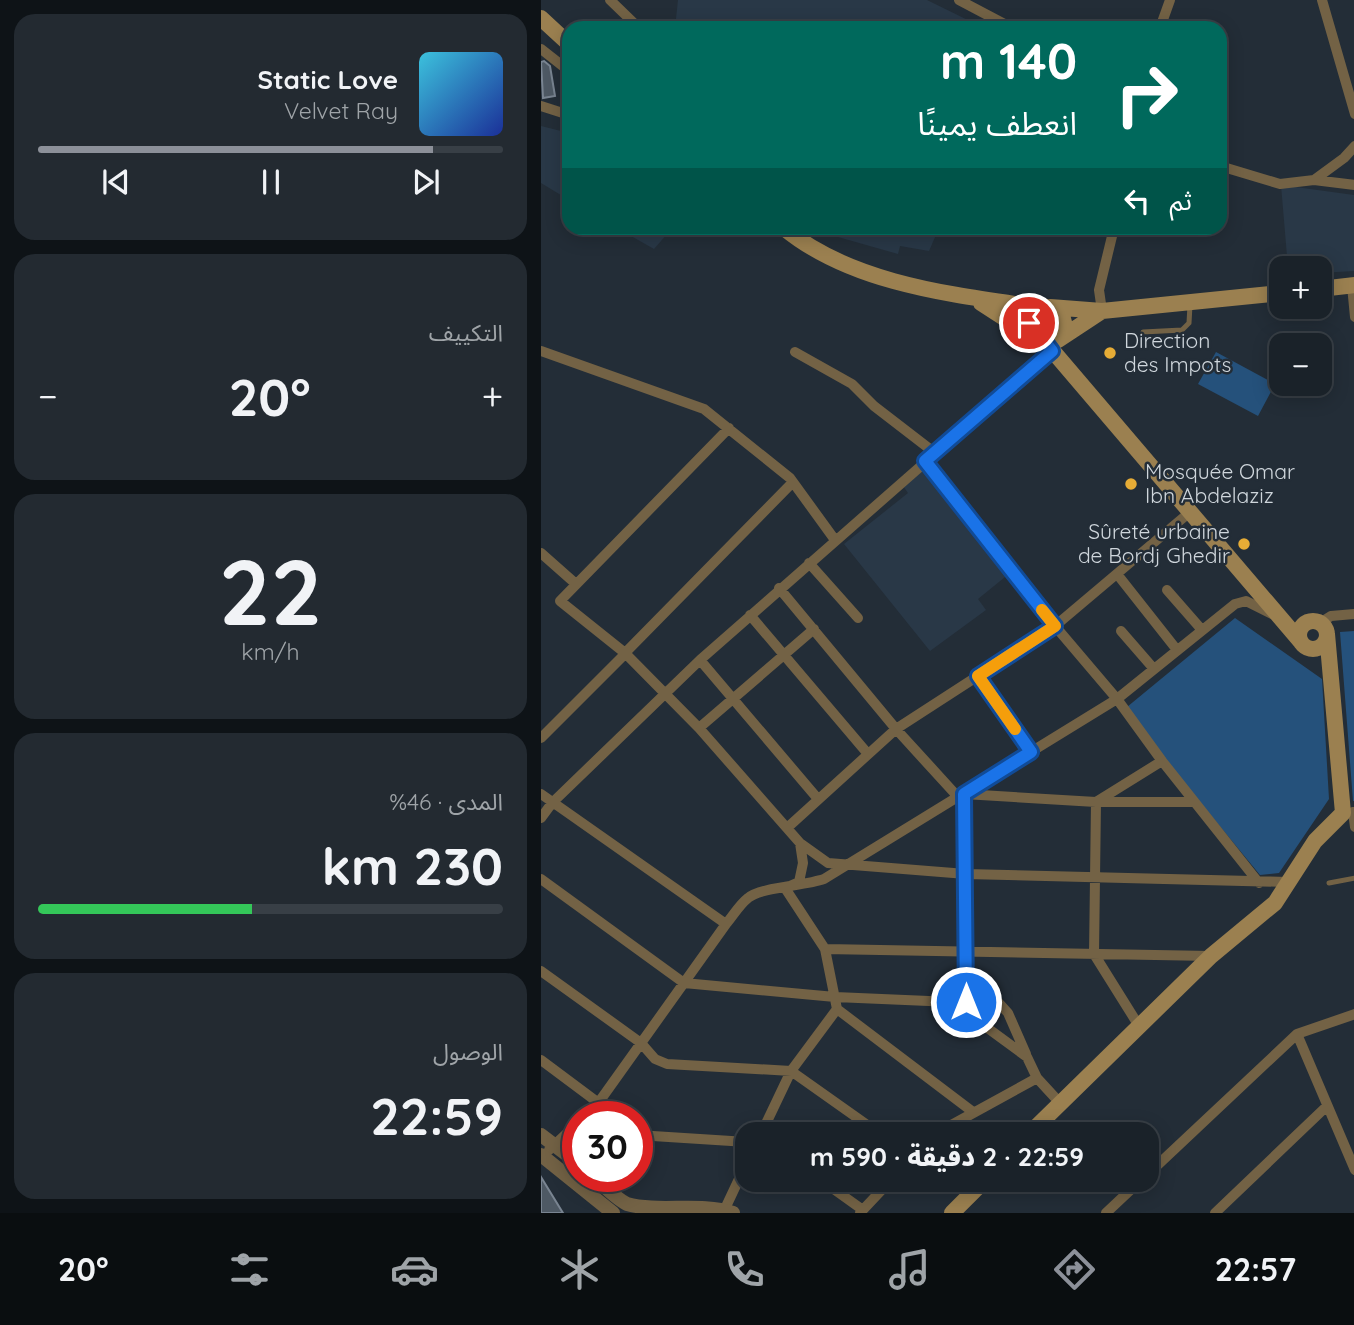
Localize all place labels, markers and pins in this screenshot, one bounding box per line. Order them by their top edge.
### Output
pin [999,293,1059,353]
place label: Direction des Impots [1124,327,1231,377]
marker: Direction des Impots [1102,345,1118,361]
place label: Mosquée Omar Ibn Abdelaziz [1145,458,1295,508]
marker: Mosquée Omar Ibn Abdelaziz [1123,476,1139,492]
place label: Sûreté urbaine de Bordj Ghedir [1078,518,1230,568]
marker: Sûreté urbaine de Bordj Ghedir [1236,536,1252,552]

